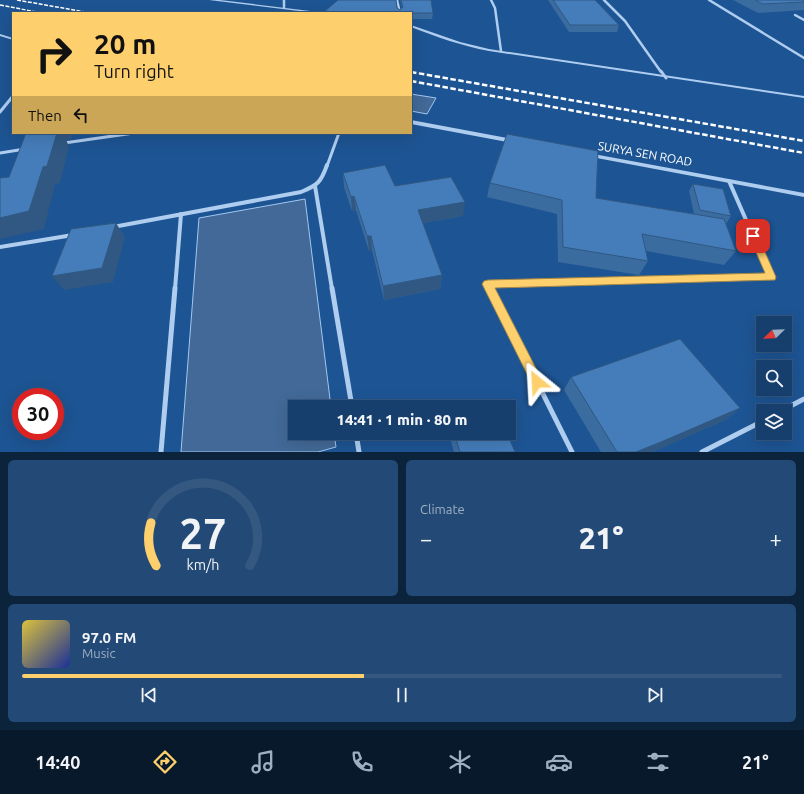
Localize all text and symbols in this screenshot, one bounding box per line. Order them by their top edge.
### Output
icon: right [28,28,80,80]
text: 20 m [94,28,156,59]
text: Turn right [94,61,174,81]
icon: left [70,104,92,126]
text: Then [28,107,62,124]
street label: SURYA SEN ROAD [597,139,693,168]
pin [736,219,770,253]
icon: arrive [742,225,764,247]
north arrow [756,316,792,352]
map controls [756,316,792,440]
button: search [756,360,792,396]
position arrow [516,361,558,403]
speed limit sign: 30 [12,388,64,440]
button: layers [756,404,792,440]
text: 14:41 · 1 min · 80 m [337,411,467,428]
text: Climate [420,502,465,516]
text: 27 [180,510,226,557]
text: 21° [579,521,623,555]
text: − [420,526,432,551]
text: + [770,526,782,551]
text: km/h [187,557,219,573]
text: 97.0 FM [82,629,136,646]
text: Music [82,646,116,660]
icon: previous [138,684,160,706]
icon: pause [391,684,413,706]
icon: next [644,684,666,706]
icon: directions [151,748,179,776]
icon: music [249,748,277,776]
icon: phone [348,748,376,776]
icon: climate [446,748,474,776]
icon: car [545,748,573,776]
icon: filters [644,748,672,776]
text: 14:40 [35,752,80,772]
text: 21° [742,752,769,772]

